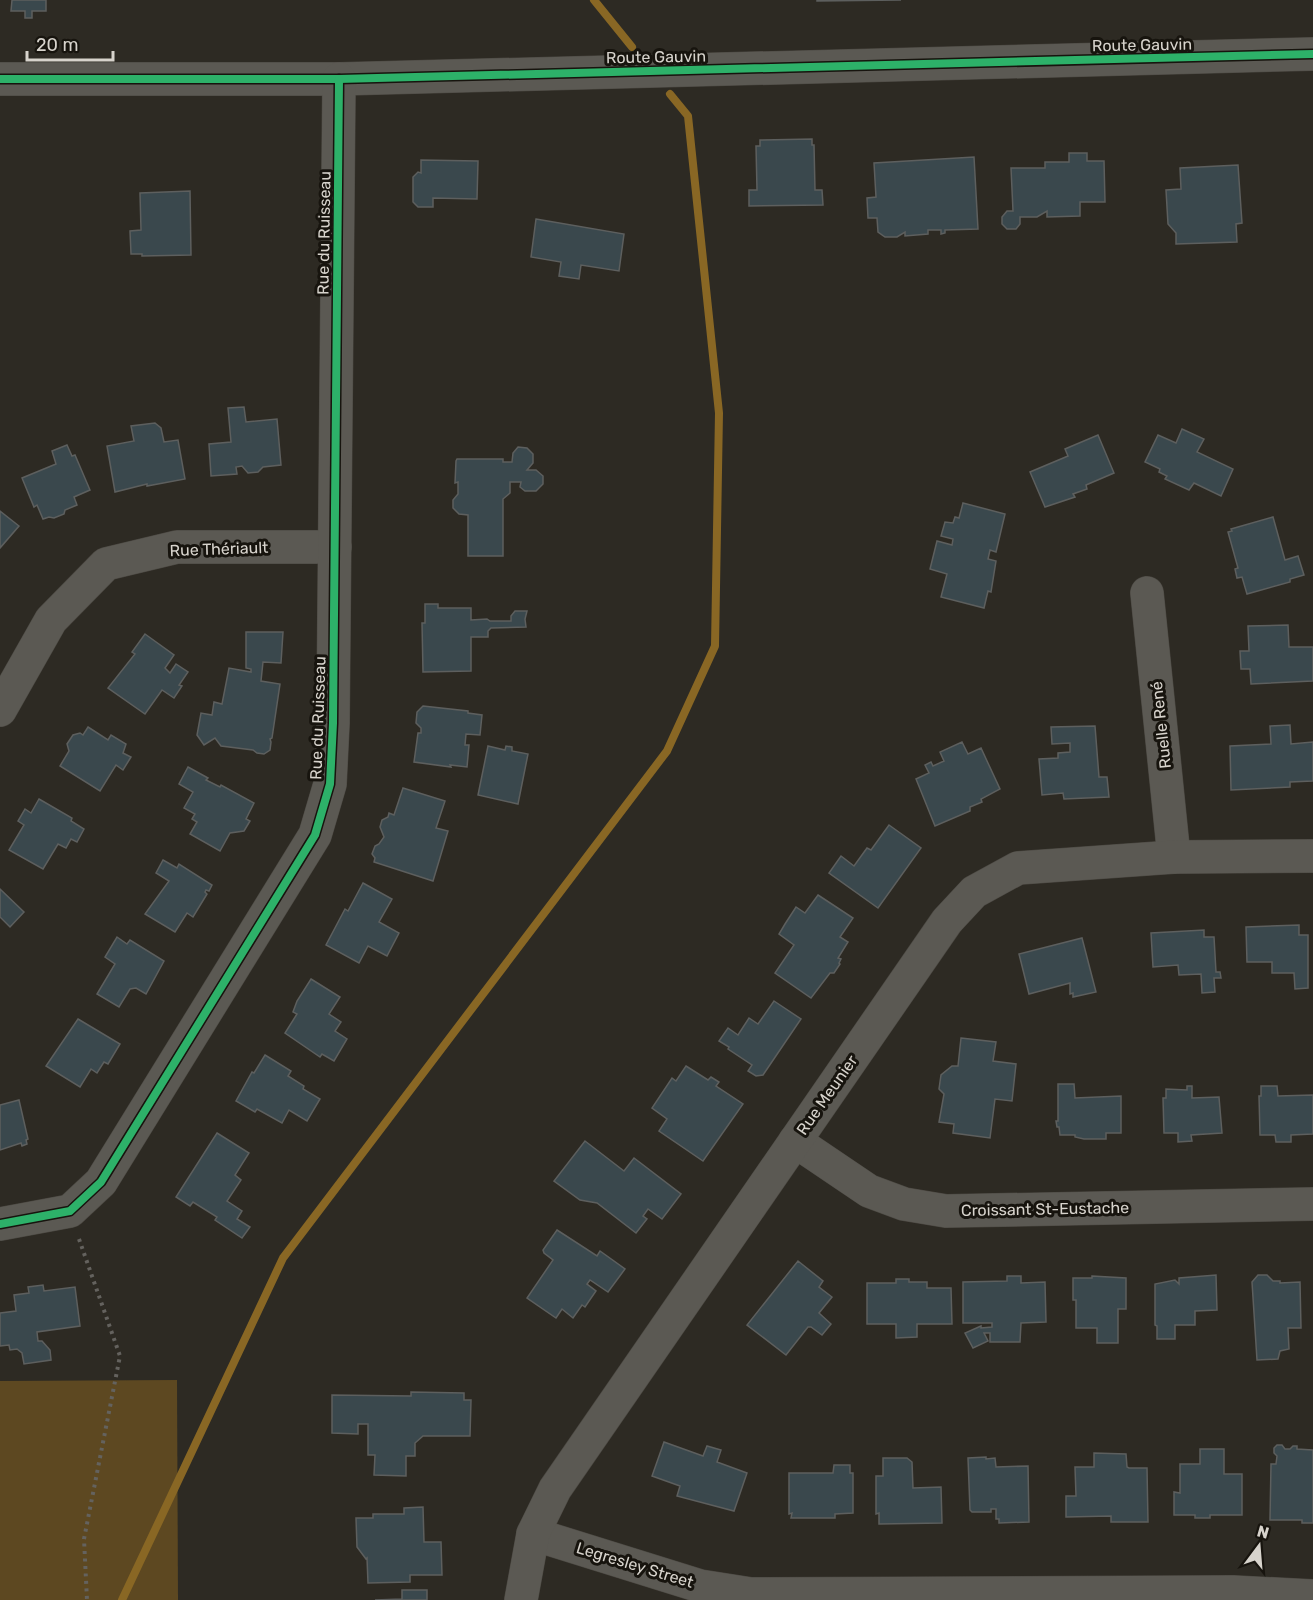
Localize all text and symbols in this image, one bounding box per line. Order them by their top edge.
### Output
scale bar [27,24,112,62]
text: 20 m [36,34,78,56]
street label: Route Gauvin [1092,35,1192,55]
street label: Route Gauvin [606,47,706,67]
street label: Rue du Ruisseau [313,171,335,295]
street label: Rue Thériault [169,538,269,560]
street label: Rue du Ruisseau [306,656,330,780]
street label: Ruelle René [1147,680,1175,770]
street label: Rue Meunier [793,1051,861,1139]
street label: Croissant St-Eustache [961,1198,1129,1220]
north arrow [1229,1516,1289,1576]
text: N [1255,1521,1271,1543]
street label: Legresley Street [574,1538,696,1592]

